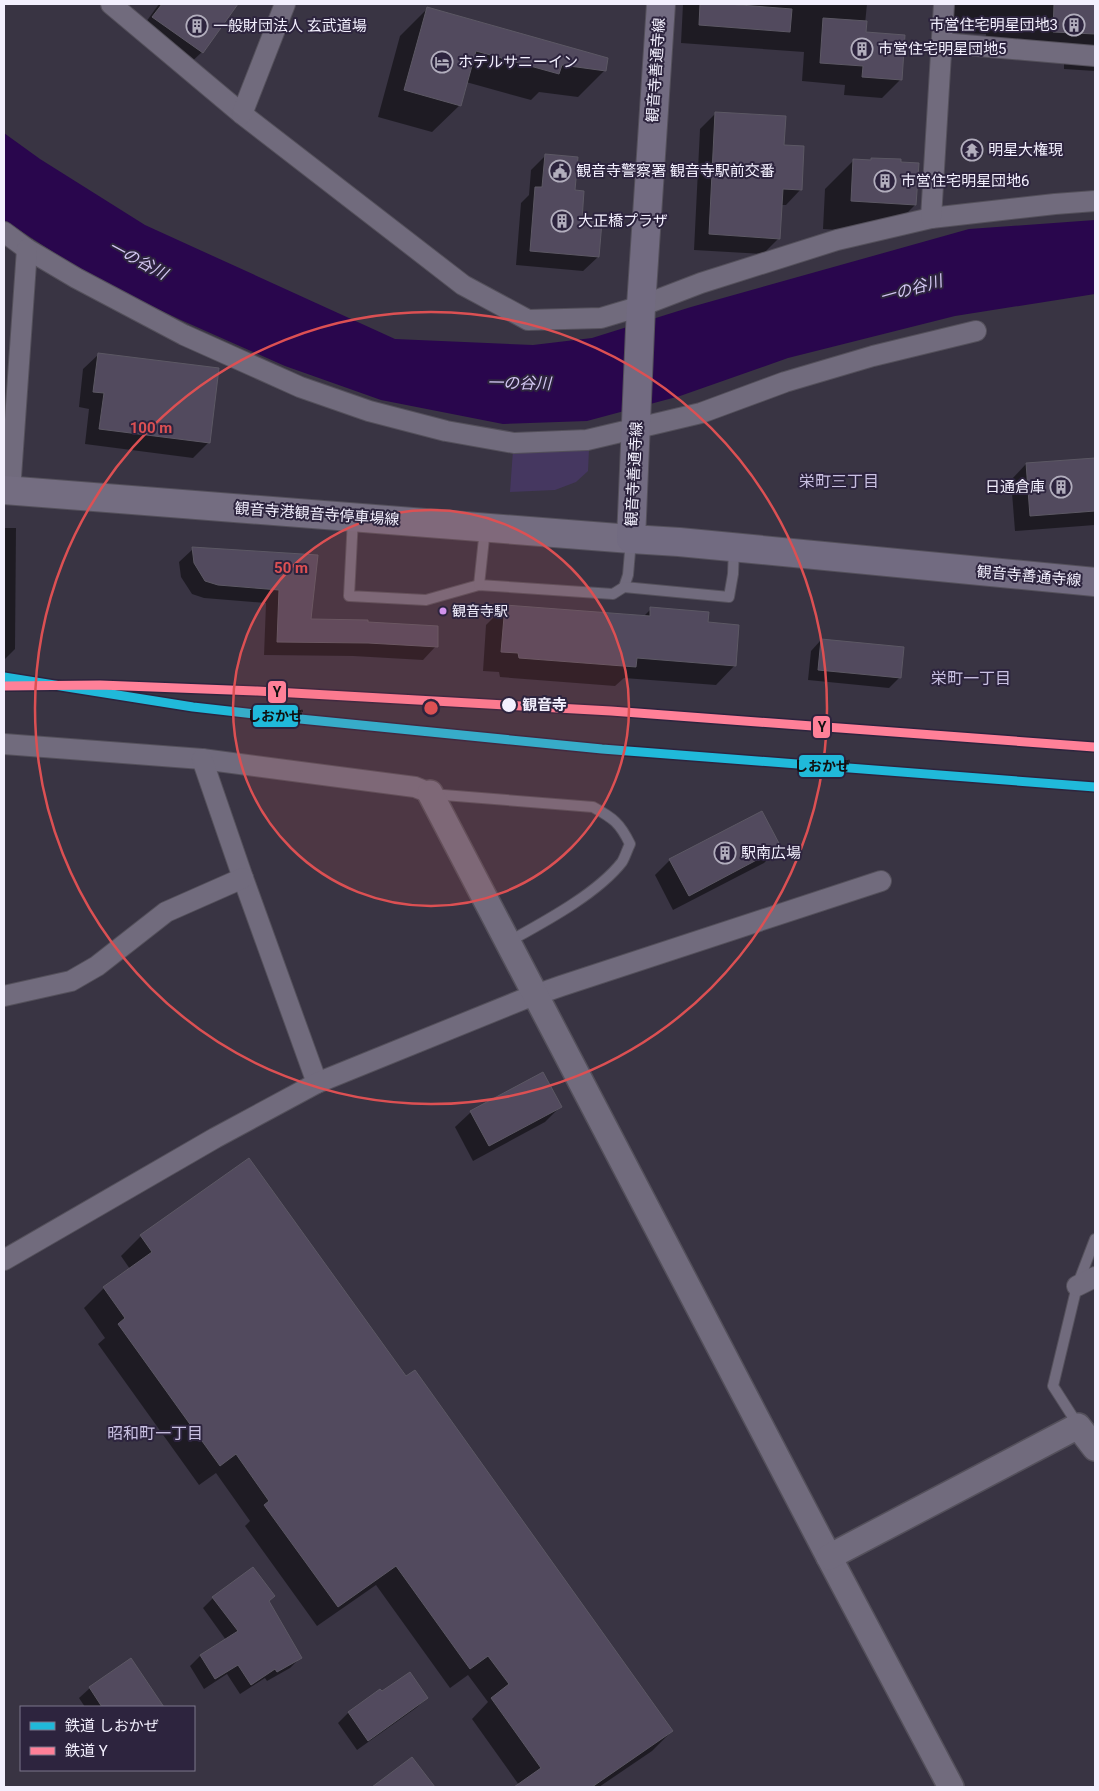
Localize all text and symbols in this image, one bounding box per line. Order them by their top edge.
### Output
building icon: 市営住宅明星団地3 [1062,13,1086,37]
building icon: 一般財団法人 玄武道場 [185,14,209,38]
place label: 市営住宅明星団地3 [930,16,1058,34]
place label: 一般財団法人 玄武道場 [213,17,367,35]
street label: 観音寺善通寺線 [643,17,669,123]
building icon: 市営住宅明星団地5 [850,37,874,61]
place label: 市営住宅明星団地5 [878,40,1006,58]
hotel icon: ホテルサニーイン [430,50,454,74]
place label: ホテルサニーイン [458,53,578,71]
temple icon: 明星大権現 [960,138,984,162]
place label: 明星大権現 [988,141,1063,159]
public building icon: 観音寺警察署 観音寺駅前交番 [548,159,572,183]
place label: 観音寺警察署 観音寺駅前交番 [576,162,775,180]
building icon: 市営住宅明星団地6 [873,169,897,193]
place label: 市営住宅明星団地6 [901,172,1029,190]
building icon: 大正橋プラザ [550,209,574,233]
place label: 大正橋プラザ [578,212,668,230]
water label: 一の谷川 [105,237,172,284]
water label: 一の谷川 [878,270,946,307]
water label: 一の谷川 [487,373,553,393]
text: 100 m [130,419,172,437]
street label: 観音寺善通寺線 [622,421,646,527]
district label: 栄町三丁目 [799,472,879,491]
building icon: 日通倉庫 [1049,475,1073,499]
place label: 日通倉庫 [985,478,1045,496]
street label: 観音寺港観音寺停車場線 [234,499,400,529]
text: 50 m [274,559,308,577]
street label: 観音寺善通寺線 [976,562,1082,590]
place label: 観音寺駅 [452,603,508,619]
marker: 観音寺駅 [438,606,448,616]
district label: 栄町一丁目 [931,669,1011,688]
line badge: Y [267,680,287,704]
text: Y [273,684,282,700]
marker: 観音寺 [500,696,518,714]
place label: 観音寺 [522,696,567,714]
centre of rings [422,699,440,717]
line badge: しおかぜ [252,704,299,728]
text: しおかぜ [247,708,303,724]
line badge: Y [812,715,831,739]
text: Y [818,719,827,735]
line badge: しおかぜ [798,754,845,778]
text: しおかぜ [794,758,850,774]
building icon: 駅南広場 [713,841,737,865]
place label: 駅南広場 [741,844,801,862]
district label: 昭和町一丁目 [107,1424,203,1443]
legend [20,1706,195,1771]
text: 鉄道 しおかぜ [65,1717,159,1735]
text: 鉄道 Y [65,1742,108,1760]

